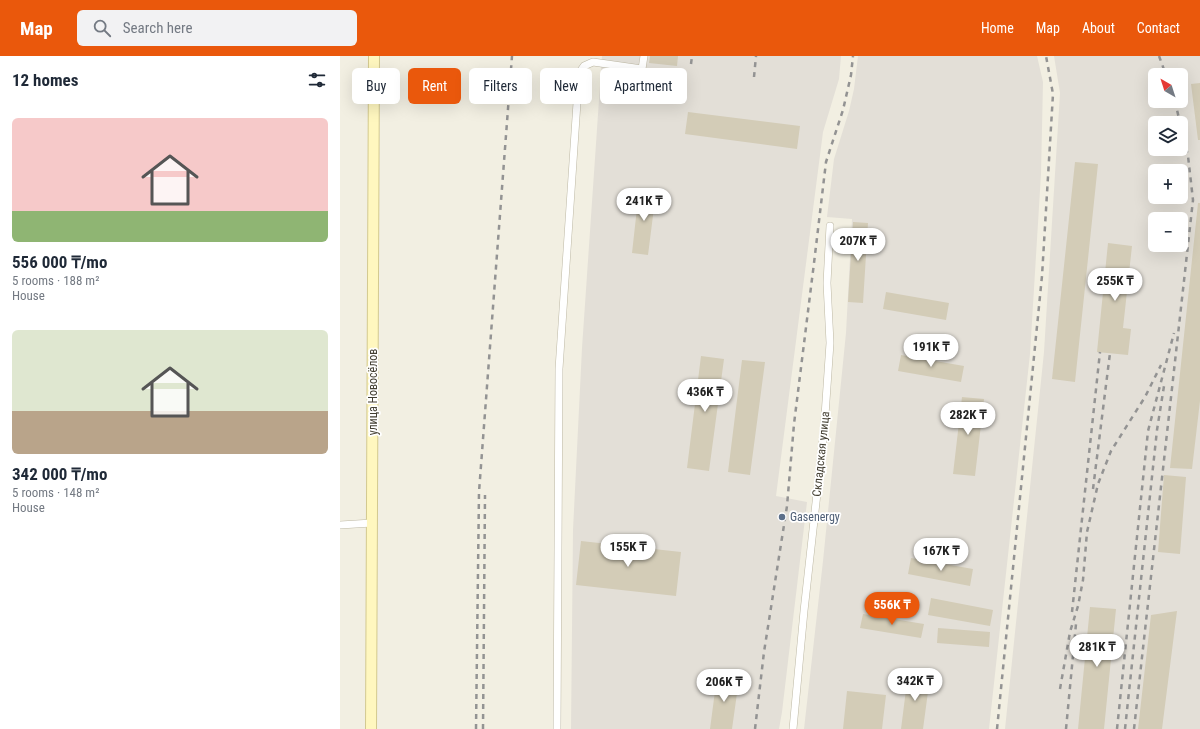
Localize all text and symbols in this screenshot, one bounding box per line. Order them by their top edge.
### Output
search box [77,10,357,46]
text: Map [20,17,53,40]
icon: search [91,17,113,39]
text: Search here [123,19,193,37]
text: Home [981,20,1014,36]
text: Map [1036,20,1060,36]
text: About [1082,20,1115,36]
text: Contact [1137,20,1180,36]
chip: Buy [352,68,400,104]
chip: Rent [408,68,461,104]
chip: Filters [469,68,532,104]
chip: New [540,68,592,104]
chip: Apartment [600,68,687,104]
north arrow [1148,68,1188,108]
map controls [1148,68,1188,252]
icon: filters [306,69,328,91]
text: 12 homes [12,70,78,90]
button: layers [1148,116,1188,156]
icon: home [134,144,206,216]
button: + [1148,164,1188,204]
pin: 241K ₸ [611,188,677,222]
text: 241K ₸ [626,193,663,208]
button: − [1148,212,1188,252]
pin: 207K ₸ [825,228,891,262]
text: 207K ₸ [840,233,877,248]
text: 556 000 ₸/mo [12,252,107,272]
pin: 255K ₸ [1082,268,1148,302]
text: 5 rooms · 188 m² [12,273,99,288]
text: 255K ₸ [1097,273,1134,288]
text: House [12,288,45,303]
pin: 191K ₸ [898,334,964,368]
text: 191K ₸ [913,339,950,354]
street label: улица Новосёлов [366,349,380,435]
icon: home [134,356,206,428]
pin: 436K ₸ [672,379,738,413]
text: 436K ₸ [687,384,724,399]
pin: 282K ₸ [935,402,1001,436]
text: 282K ₸ [950,407,987,422]
street label: Складская улица [810,411,832,497]
text: 342 000 ₸/mo [12,464,107,484]
text: 5 rooms · 148 m² [12,485,99,500]
text: House [12,500,45,515]
place label: Gasenergy [790,510,840,524]
marker: Gasenergy [777,512,787,522]
pin: 155K ₸ [595,534,661,568]
pin: 167K ₸ [908,538,974,572]
text: 155K ₸ [610,539,647,554]
text: 167K ₸ [923,543,960,558]
pin: 556K ₸ [859,592,925,626]
text: 556K ₸ [874,597,911,612]
pin: 281K ₸ [1064,634,1130,668]
text: 281K ₸ [1079,639,1116,654]
pin: 342K ₸ [882,668,948,702]
pin: 206K ₸ [691,669,757,703]
text: 342K ₸ [897,673,934,688]
text: 206K ₸ [706,674,743,689]

